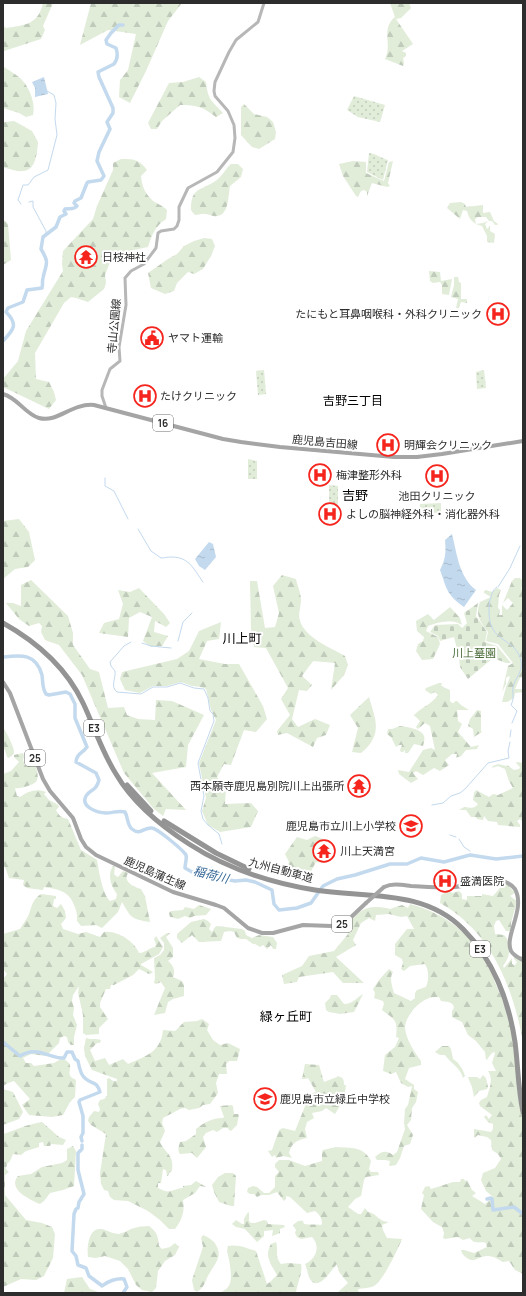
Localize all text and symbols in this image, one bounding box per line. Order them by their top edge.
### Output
temple icon: 日枝神社 [73,244,99,270]
place label: 日枝神社 [102,249,146,264]
street label: 寺山公園線 [104,298,123,354]
hospital icon: たにもと耳鼻咽喉科・外科クリニック [485,301,511,327]
place label: たにもと耳鼻咽喉科・外科クリニック [295,306,482,321]
public building icon: ヤマト運輸 [139,325,165,351]
place label: ヤマト運輸 [168,330,223,345]
hospital icon: たけクリニック [132,383,158,409]
place label: たけクリニック [160,388,237,403]
district label: 吉野三丁目 [323,392,383,409]
road number: 16 [153,415,173,431]
street label: 鹿児島吉田線 [292,431,359,452]
hospital icon: 明輝会クリニック [375,432,401,458]
place label: 明輝会クリニック [404,437,492,452]
hospital icon: 梅津整形外科 [307,462,333,488]
hospital icon: 池田クリニック [424,463,450,489]
place label: 梅津整形外科 [336,467,402,482]
district label: 吉野 [342,486,368,504]
place label: 池田クリニック [399,488,476,503]
hospital icon: よしの脳神経外科・消化器外科 [317,501,343,527]
place label: よしの脳神経外科・消化器外科 [346,506,500,521]
district label: 川上町 [222,629,262,647]
park label: 川上墓園 [452,645,496,660]
road number: E3 [84,720,104,736]
road number: 25 [25,750,45,766]
temple icon: 西本願寺鹿児島別院川上出張所 [346,773,372,799]
place label: 西本願寺鹿児島別院川上出張所 [190,778,345,793]
school or university icon: 鹿児島市立川上小学校 [398,813,424,839]
place label: 鹿児島市立川上小学校 [286,818,396,833]
temple icon: 川上天満宮 [311,838,337,864]
place label: 川上天満宮 [340,843,395,858]
street label: 鹿児島蒲生線 [122,852,188,893]
street label: 九州自動車道 [247,854,315,885]
water label: 稲荷川 [192,862,233,888]
hospital icon: 盛満医院 [432,868,458,894]
place label: 盛満医院 [460,873,504,888]
road number: 25 [332,916,352,932]
road number: E3 [470,941,490,957]
district label: 緑ヶ丘町 [260,1007,312,1025]
school or university icon: 鹿児島市立緑丘中学校 [252,1086,278,1112]
place label: 鹿児島市立緑丘中学校 [280,1091,390,1106]

